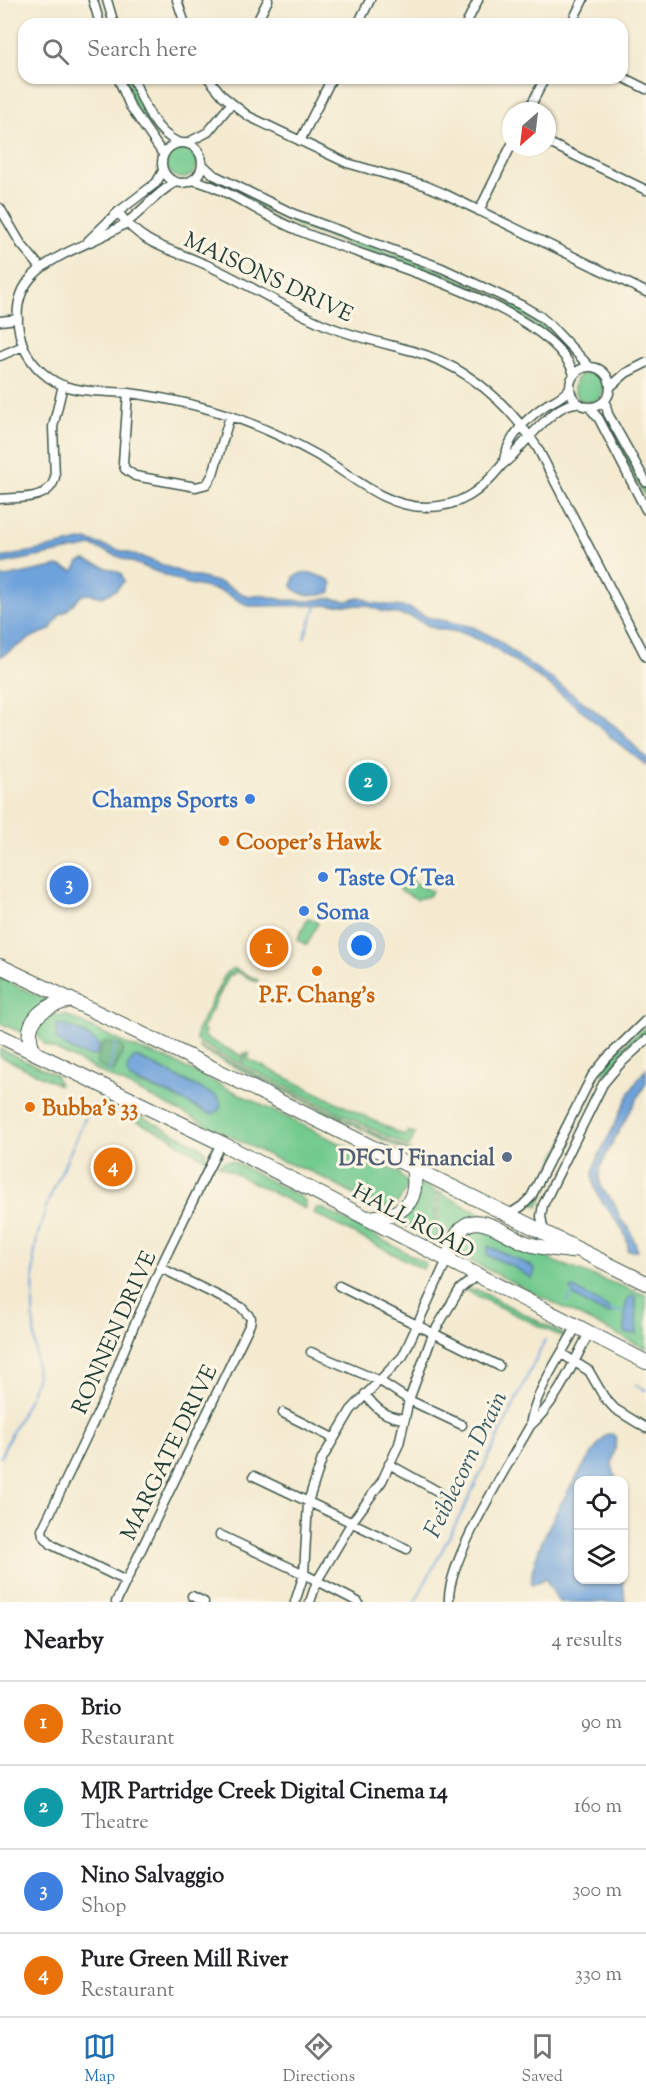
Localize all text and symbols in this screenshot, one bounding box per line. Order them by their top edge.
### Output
search box [18,18,628,84]
icon: search [39,35,72,68]
text: Search here [87,35,197,67]
north arrow [502,102,556,156]
street label: MAISONS DRIVE [178,225,358,332]
pin: 2 [348,760,388,804]
place label: Champs Sports [92,786,238,818]
marker: Champs Sports [243,792,257,806]
place label: Cooper's Hawk [236,828,382,860]
marker: Cooper's Hawk [217,834,231,848]
pin: 3 [50,862,88,908]
place label: Taste Of Tea [335,864,456,896]
marker: Taste Of Tea [316,870,330,884]
place label: Soma [316,898,370,930]
marker: Soma [297,904,311,918]
pin: 1 [250,926,288,970]
your location [347,931,376,960]
marker: P.F. Chang's [310,964,324,978]
place label: P.F. Chang's [259,981,375,1013]
place label: Bubba's 33 [42,1094,138,1126]
marker: Bubba's 33 [23,1100,37,1114]
pin: 4 [94,1144,132,1190]
place label: DFCU Financial [339,1144,496,1176]
marker: DFCU Financial [500,1150,514,1164]
street label: HALL ROAD [346,1177,480,1268]
street label: RONNEN DRIVE [65,1246,166,1420]
street label: MARGATE DRIVE [114,1360,227,1547]
water label: Feiblecorn Drain [417,1385,517,1544]
map controls [574,1476,628,1584]
button: locate [574,1476,628,1530]
button: layers [574,1530,628,1584]
text: Nearby [24,1623,104,1660]
text: 4 results [551,1627,622,1656]
text: Brio [81,1693,121,1725]
text: 1 [40,1709,47,1738]
text: 90 m [581,1709,622,1738]
text: Restaurant [81,1725,174,1754]
text: MJR Partridge Creek Digital Cinema 14 [81,1777,448,1809]
text: 2 [39,1793,48,1822]
text: 160 m [574,1793,622,1822]
text: Theatre [81,1809,149,1838]
text: Nino Salvaggio [81,1861,224,1893]
text: 3 [39,1877,48,1906]
text: 300 m [572,1877,622,1906]
text: Shop [81,1893,126,1922]
text: Pure Green Mill River [81,1945,288,1977]
text: 4 [38,1961,49,1990]
text: 330 m [575,1961,622,1990]
text: Restaurant [81,1977,174,2006]
tab: Map [83,2030,116,2089]
tab: Directions [283,2030,355,2089]
tab: Saved [522,2030,563,2089]

